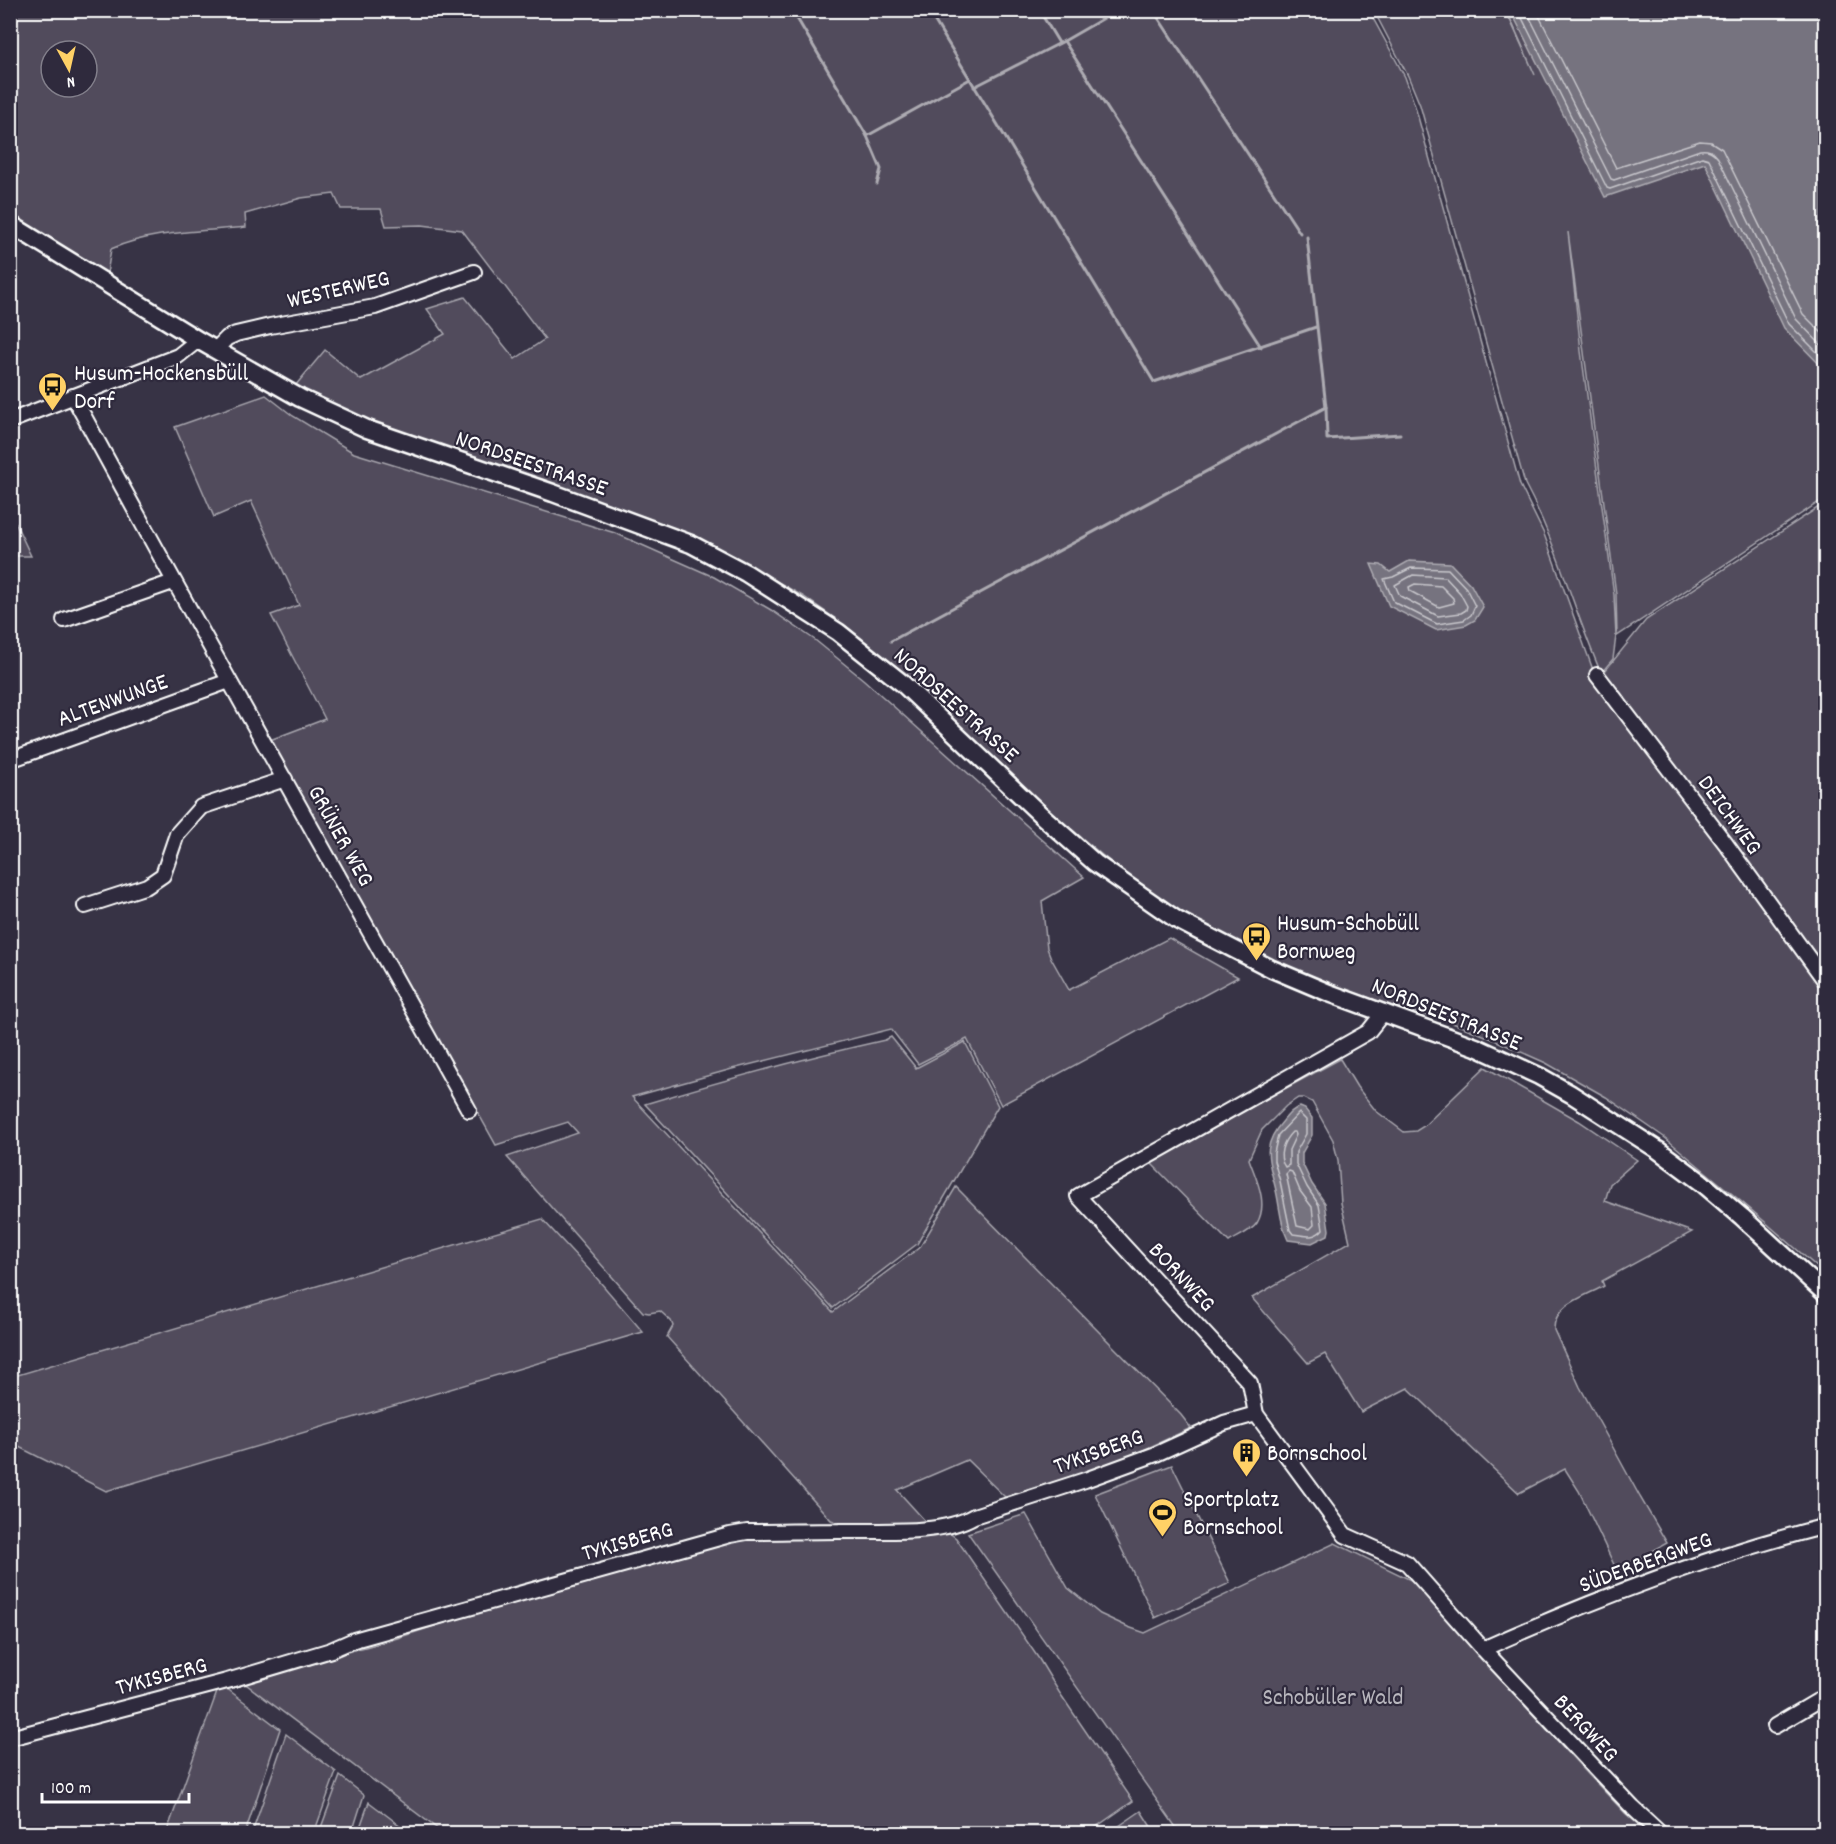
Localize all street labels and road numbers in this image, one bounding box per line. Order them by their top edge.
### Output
street label: WESTERWEG [284,263,393,319]
street label: NORDSEESTRASSE [450,423,612,507]
street label: NORDSEESTRASSE [884,640,1026,772]
street label: ALTENWUNGE [53,666,173,738]
street label: DEICHWEG [1688,769,1769,863]
street label: GRÜNER WEG [298,780,381,893]
street label: NORDSEESTRASSE [1366,970,1526,1061]
street label: BORNWEG [1139,1235,1222,1321]
street label: TYKISBERG [1049,1421,1149,1485]
street label: TYKISBERG [578,1514,677,1572]
street label: SÜDERBERGWEG [1575,1524,1717,1604]
street label: TYKISBERG [112,1649,211,1706]
street label: BERGWEG [1544,1687,1625,1771]

